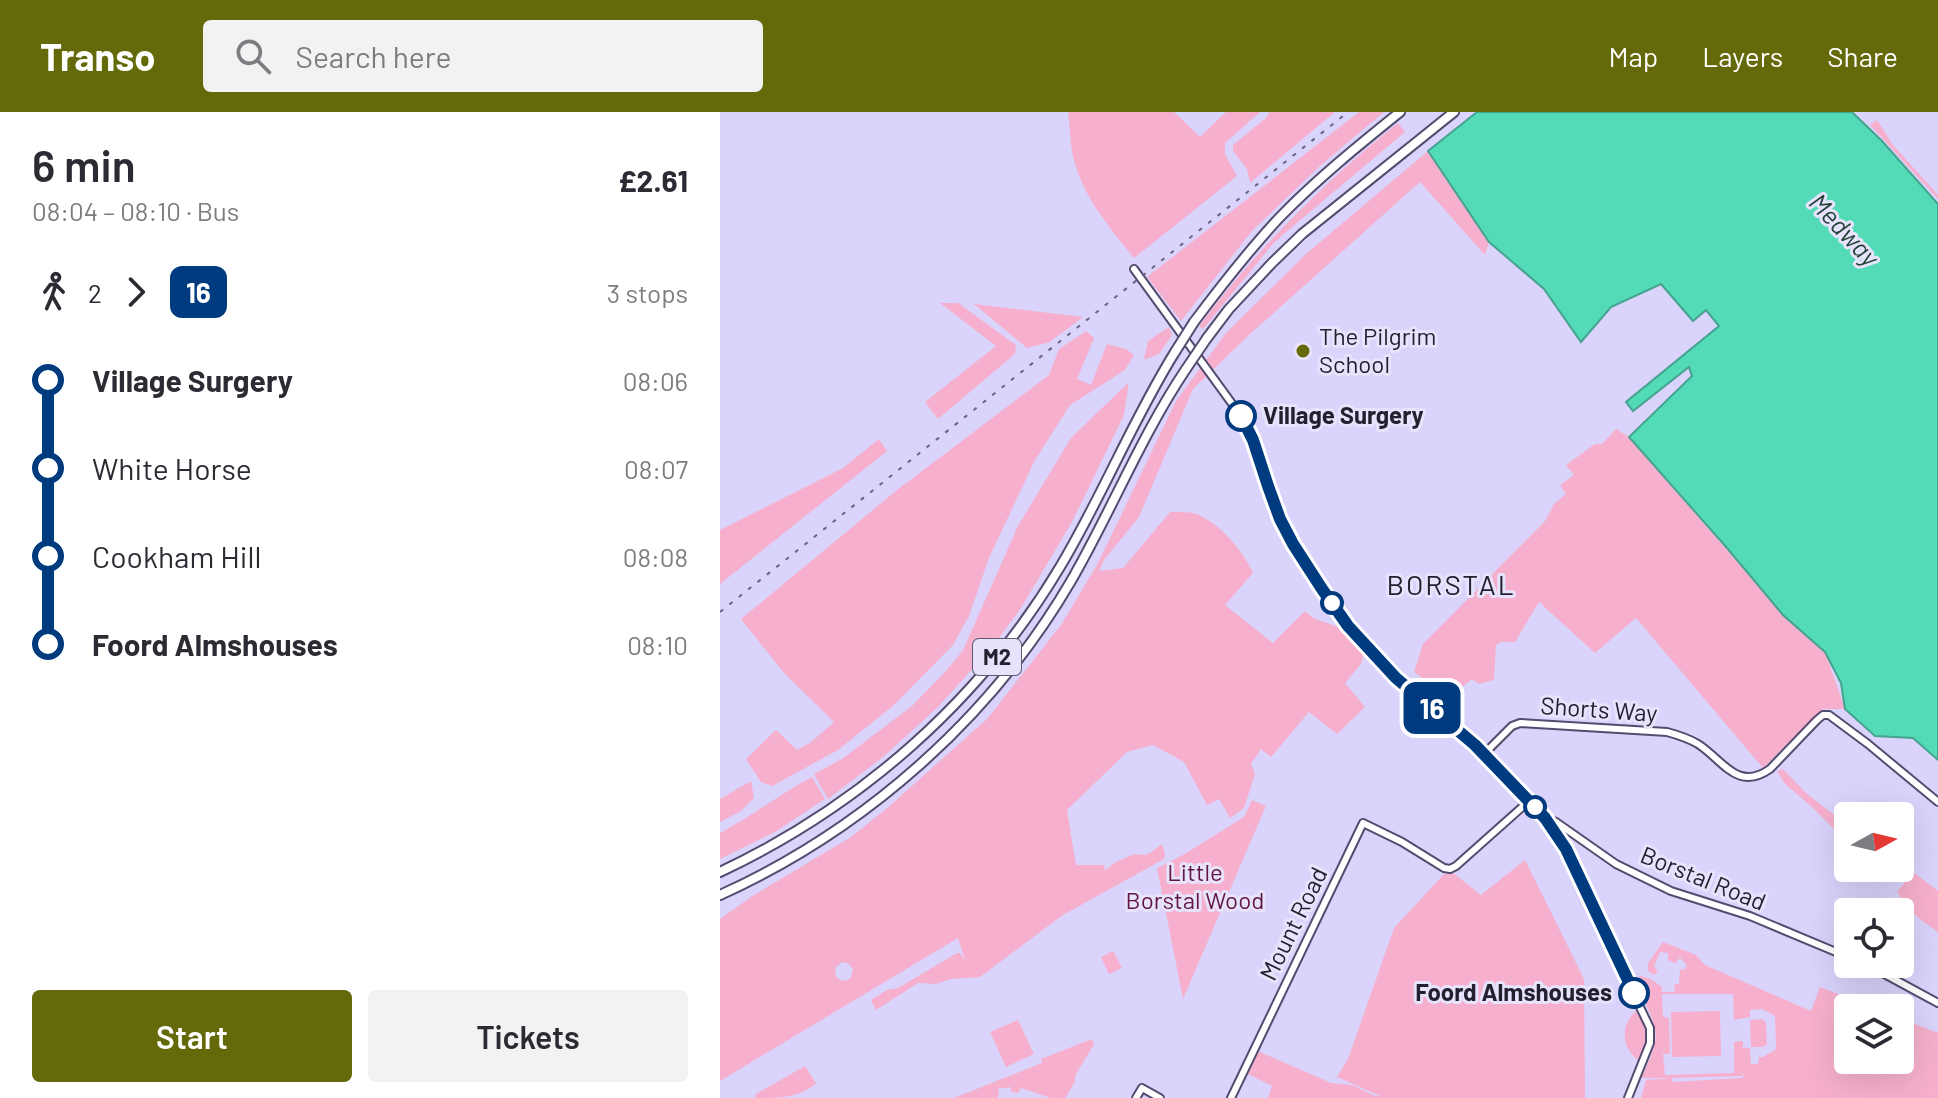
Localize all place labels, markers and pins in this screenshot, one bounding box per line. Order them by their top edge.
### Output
place label: The Pilgrim School [1319,321,1436,378]
marker: The Pilgrim School [1294,342,1312,360]
place label: Village Surgery [1263,400,1424,429]
marker: Village Surgery [1226,401,1256,431]
unlabelled marker [1321,592,1343,614]
unlabelled marker [1524,796,1546,818]
place label: Foord Almshouses [1415,977,1612,1006]
marker: Foord Almshouses [1619,978,1649,1008]

